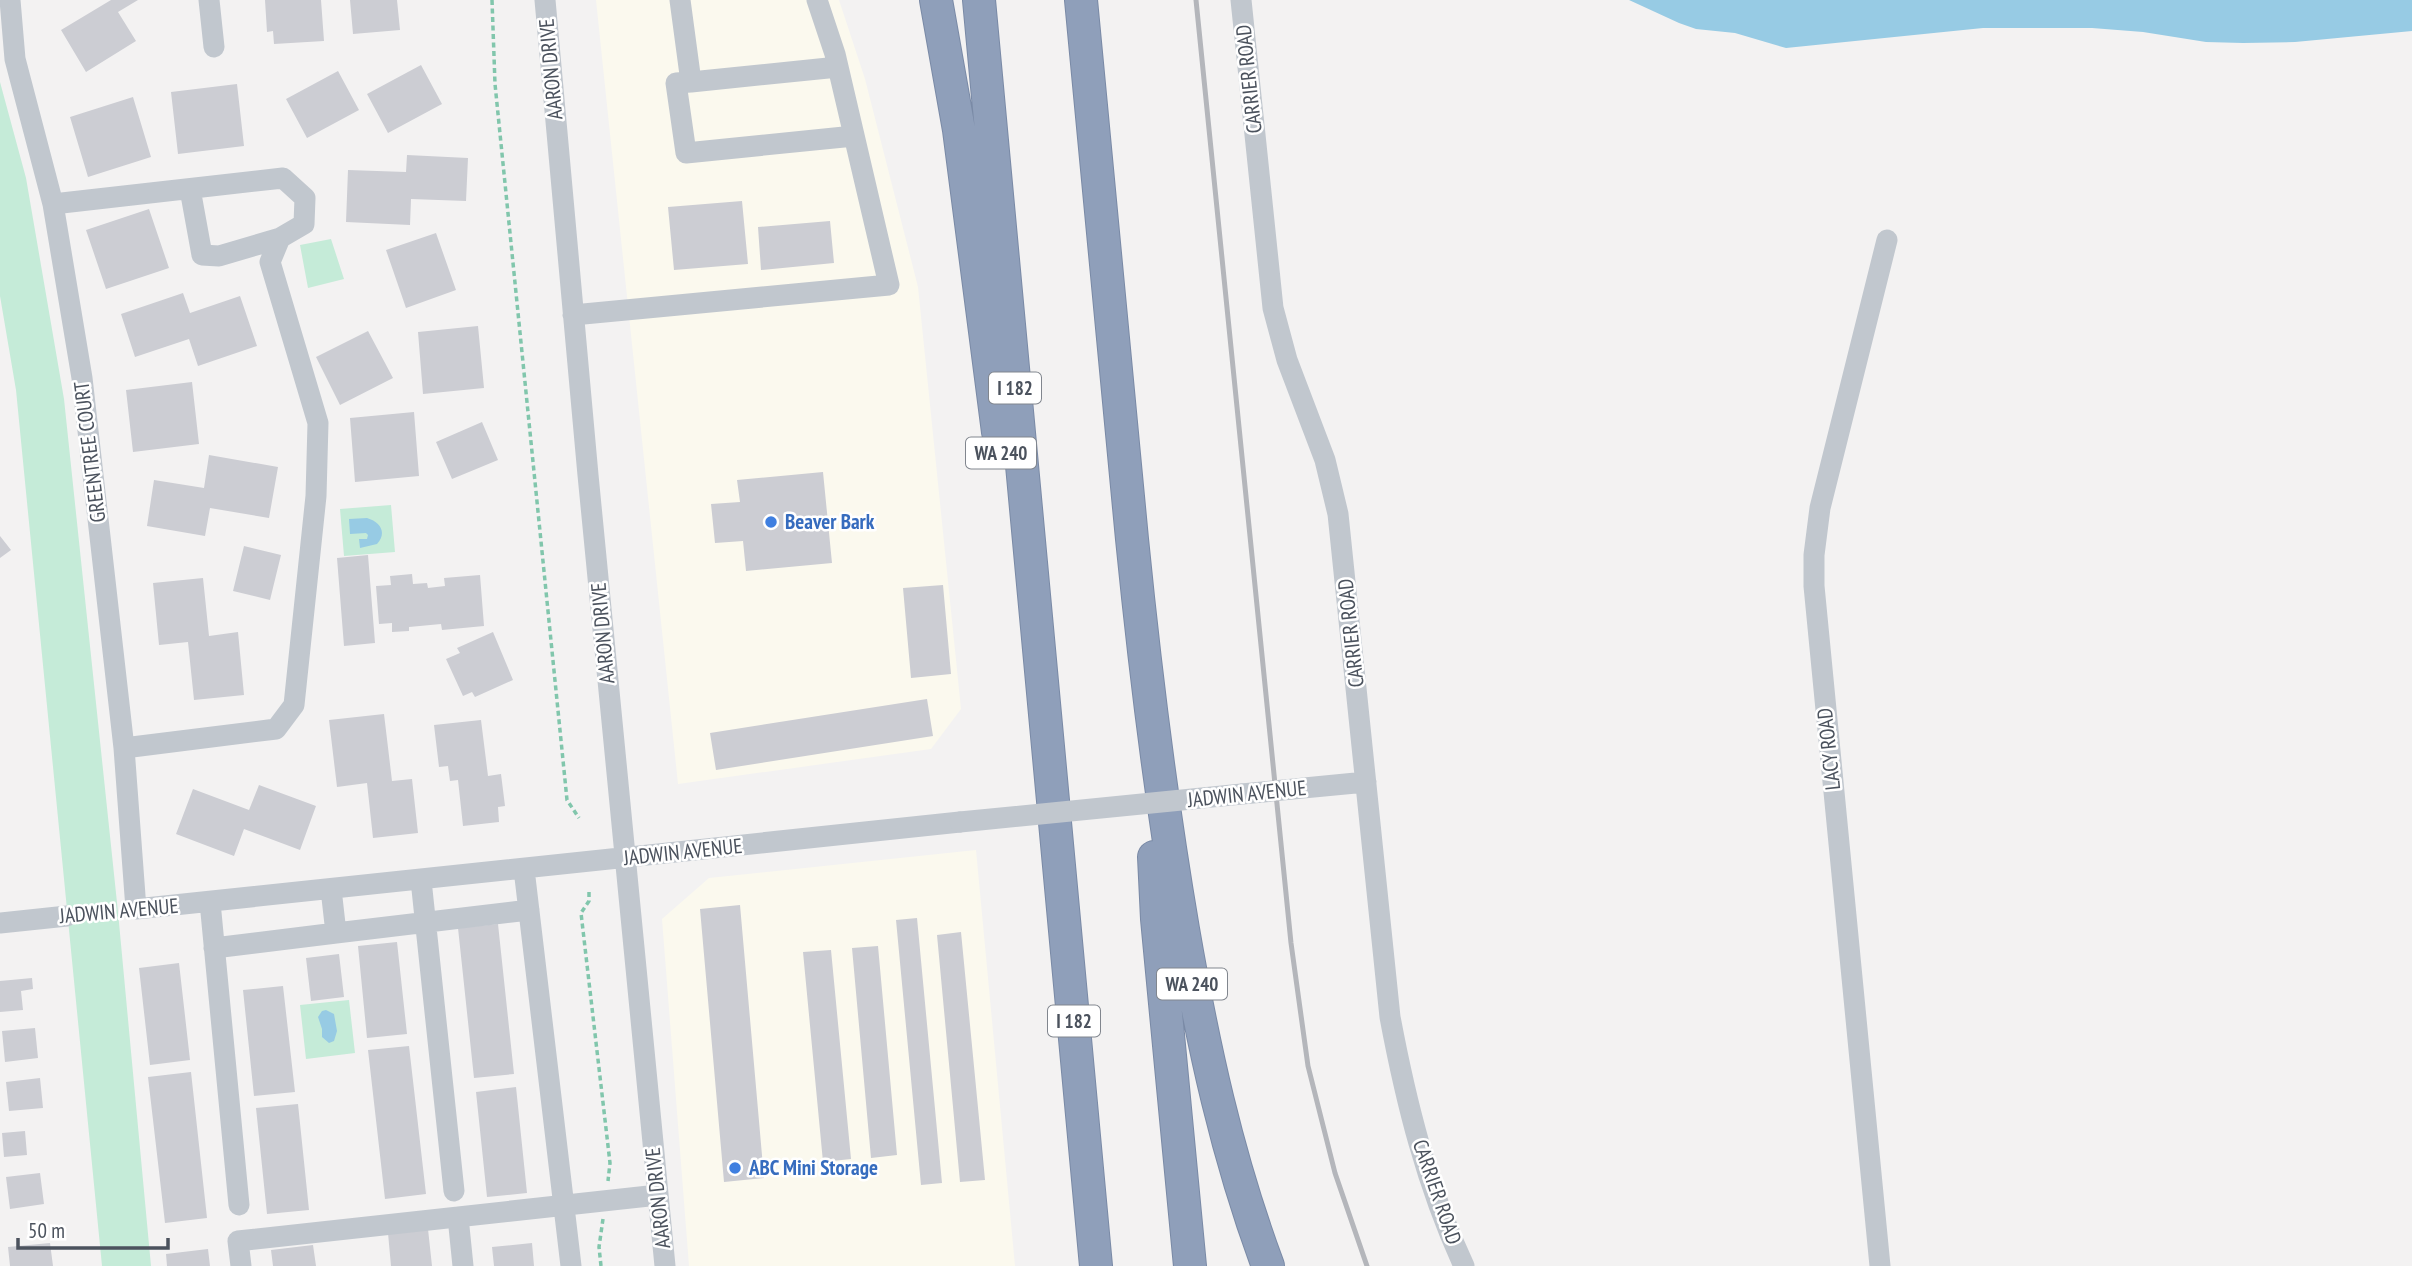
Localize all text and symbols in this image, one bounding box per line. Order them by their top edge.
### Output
street label: AARON DRIVE [533,17,568,121]
street label: CARRIER ROAD [1229,23,1268,135]
road number: I 182 [989,372,1041,404]
street label: GREENTREE COURT [67,379,112,524]
road number: WA 240 [966,437,1036,468]
place label: Beaver Bark [785,508,875,535]
marker: Beaver Bark [763,514,779,530]
street label: CARRIER ROAD [1331,577,1370,689]
street label: AARON DRIVE [585,581,620,685]
street label: LACY ROAD [1811,707,1846,791]
street label: JADWIN AVENUE [1185,774,1308,813]
street label: JADWIN AVENUE [621,832,744,871]
street label: JADWIN AVENUE [58,892,179,929]
road number: WA 240 [1157,968,1227,1000]
road number: I 182 [1048,1006,1100,1036]
street label: CARRIER ROAD [1407,1136,1468,1248]
street label: AARON DRIVE [639,1146,676,1250]
place label: ABC Mini Storage [748,1154,878,1181]
marker: ABC Mini Storage [727,1160,743,1176]
scale bar [18,1206,168,1250]
text: 50 m [28,1217,65,1244]

